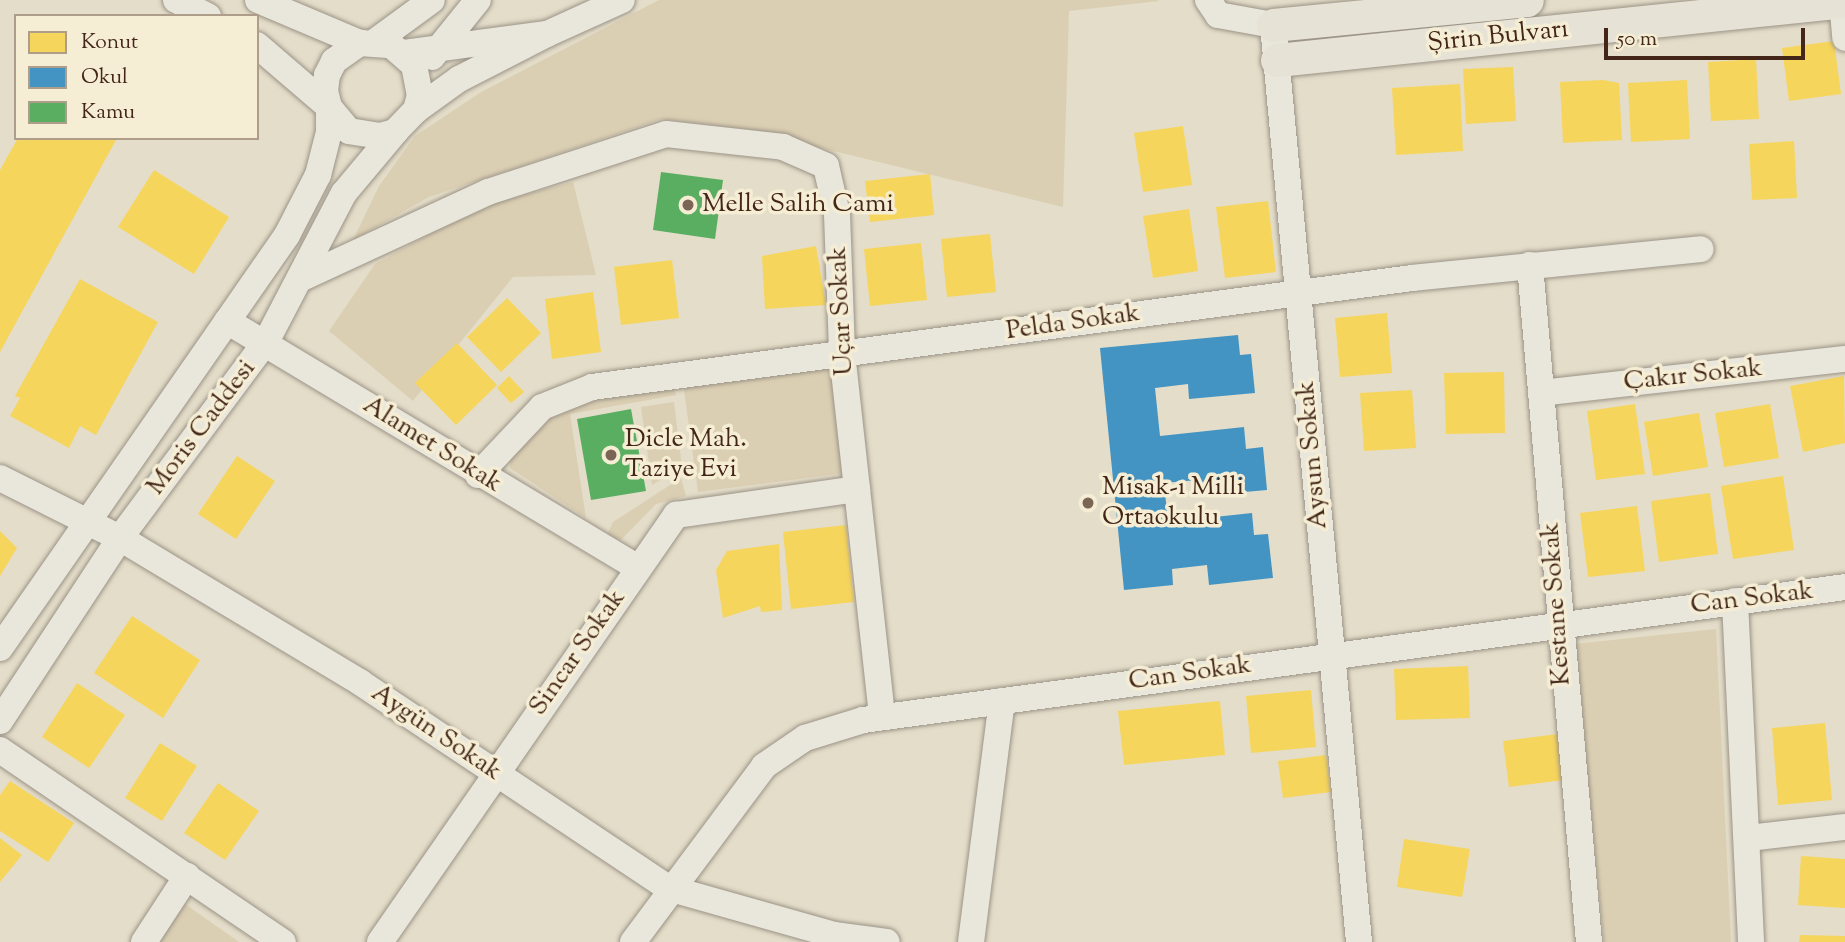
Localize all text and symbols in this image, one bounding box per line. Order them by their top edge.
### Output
legend [14,14,259,140]
street label: Şirin Bulvarı [1426,14,1570,60]
scale bar [1607,14,1808,58]
text: 50 m [1617,25,1657,55]
text: Konut [81,28,138,58]
text: Okul [81,63,128,93]
text: Kamu [81,98,135,128]
place label: Melle Salih Cami [702,189,894,221]
marker: Melle Salih Cami [680,197,696,213]
street label: Uçar Sokak [823,246,861,376]
street label: Pelda Sokak [1004,298,1142,348]
street label: Çakır Sokak [1622,353,1764,399]
street label: Moris Caddesi [141,354,263,502]
street label: Aysun Sokak [1291,380,1335,530]
street label: Alamet Sokak [357,390,507,500]
place label: Dicle Mah. Taziye Evi [625,424,747,486]
marker: Dicle Mah. Taziye Evi [603,447,619,463]
place label: Misak-ı Milli Ortaokulu [1102,472,1244,534]
marker: Misak-ı Milli Ortaokulu [1080,495,1096,511]
street label: Kestane Sokak [1536,521,1578,687]
street label: Can Sokak [1689,576,1815,622]
street label: Sincar Sokak [523,584,633,722]
street label: Can Sokak [1127,650,1253,698]
street label: Aygün Sokak [365,678,507,788]

